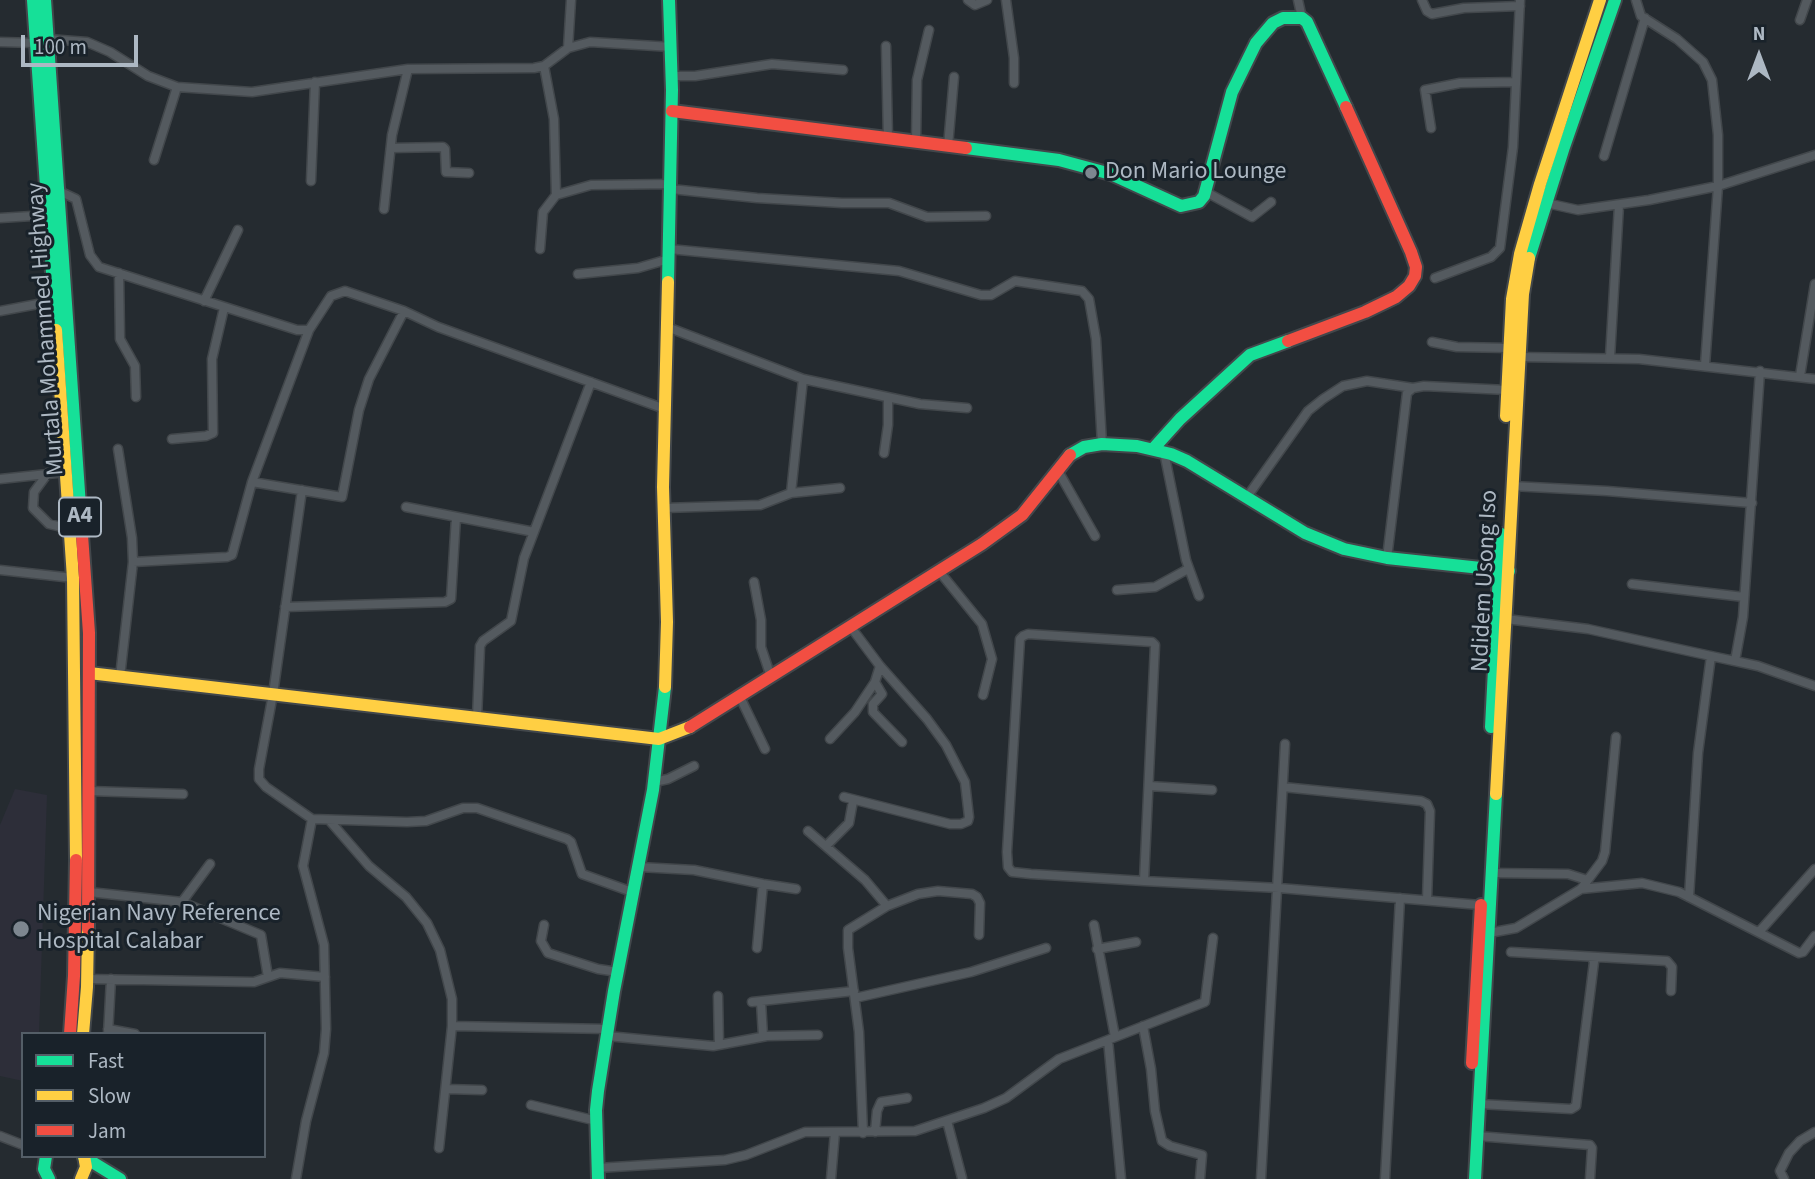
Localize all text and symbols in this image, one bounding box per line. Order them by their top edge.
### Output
scale bar [24,21,142,65]
north arrow [1724,21,1794,91]
text: N [1753,21,1765,48]
text: 100 m [34,32,87,62]
place label: Don Mario Lounge [1105,159,1287,187]
marker: Don Mario Lounge [1083,165,1099,181]
street label: Murtala Mohammed Highway [22,181,72,477]
street label: Ndidem Usong Iso [1467,489,1505,673]
road number: A4 [59,498,101,537]
place label: Nigerian Navy Reference Hospital Calabar [37,901,281,957]
marker: Nigerian Navy Reference Hospital Calabar [11,919,31,939]
legend [21,1032,266,1158]
text: Fast [88,1046,124,1076]
text: Slow [88,1081,131,1111]
text: Jam [88,1116,126,1146]

